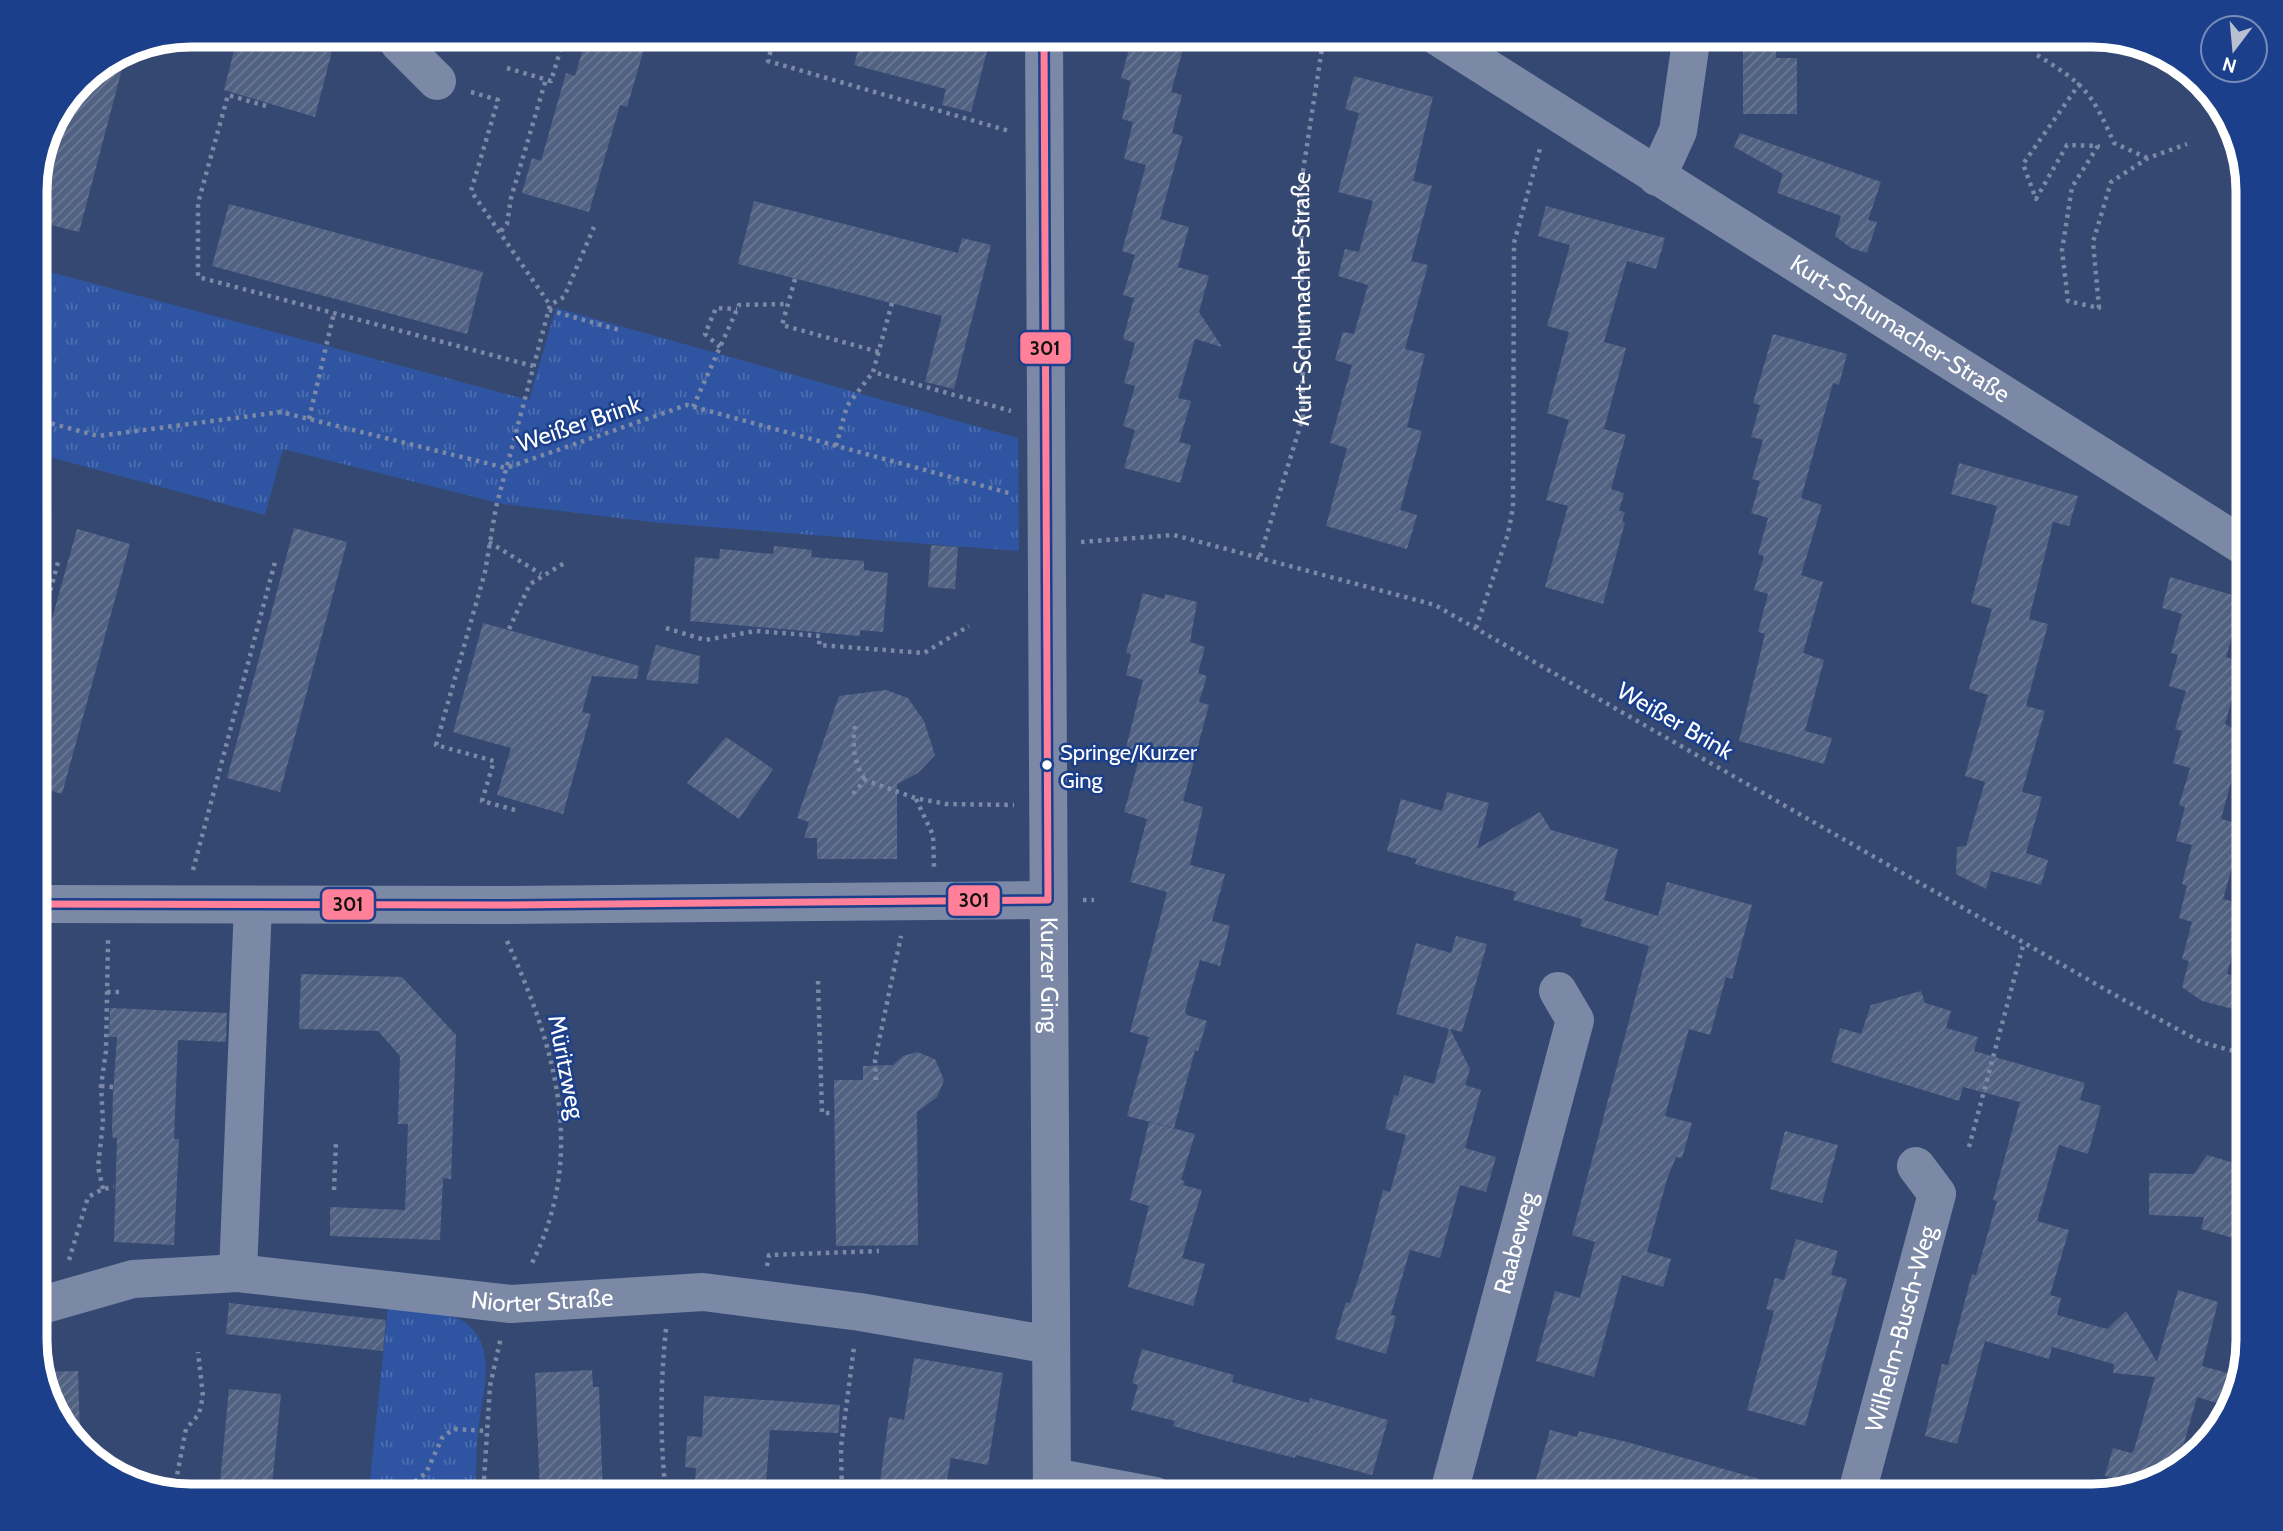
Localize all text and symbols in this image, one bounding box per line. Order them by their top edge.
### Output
north arrow [2199,14,2269,84]
text: N [2220,52,2239,78]
street label: Kurt-Schumacher-Straße [1286,169,1318,429]
street label: Kurt-Schumacher-Straße [1785,248,2015,409]
line badge: 301 [1019,331,1072,365]
text: 301 [1030,337,1060,360]
street label: Weißer Brink [513,389,645,458]
street label: Weißer Brink [1612,676,1739,766]
place label: Springe/Kurzer Ging [1060,739,1197,794]
marker: Springe/Kurzer Ging [1040,758,1054,772]
line badge: 301 [947,884,1001,917]
line badge: 301 [321,888,375,921]
text: 301 [959,889,989,912]
text: 301 [333,893,363,916]
street label: Kurzer Ging [1035,917,1064,1034]
street label: Müritzweg [542,1012,591,1122]
street label: Raabeweg [1488,1187,1543,1297]
street label: Wilhelm-Busch-Weg [1859,1221,1942,1435]
street label: Niorter Straße [470,1283,614,1318]

